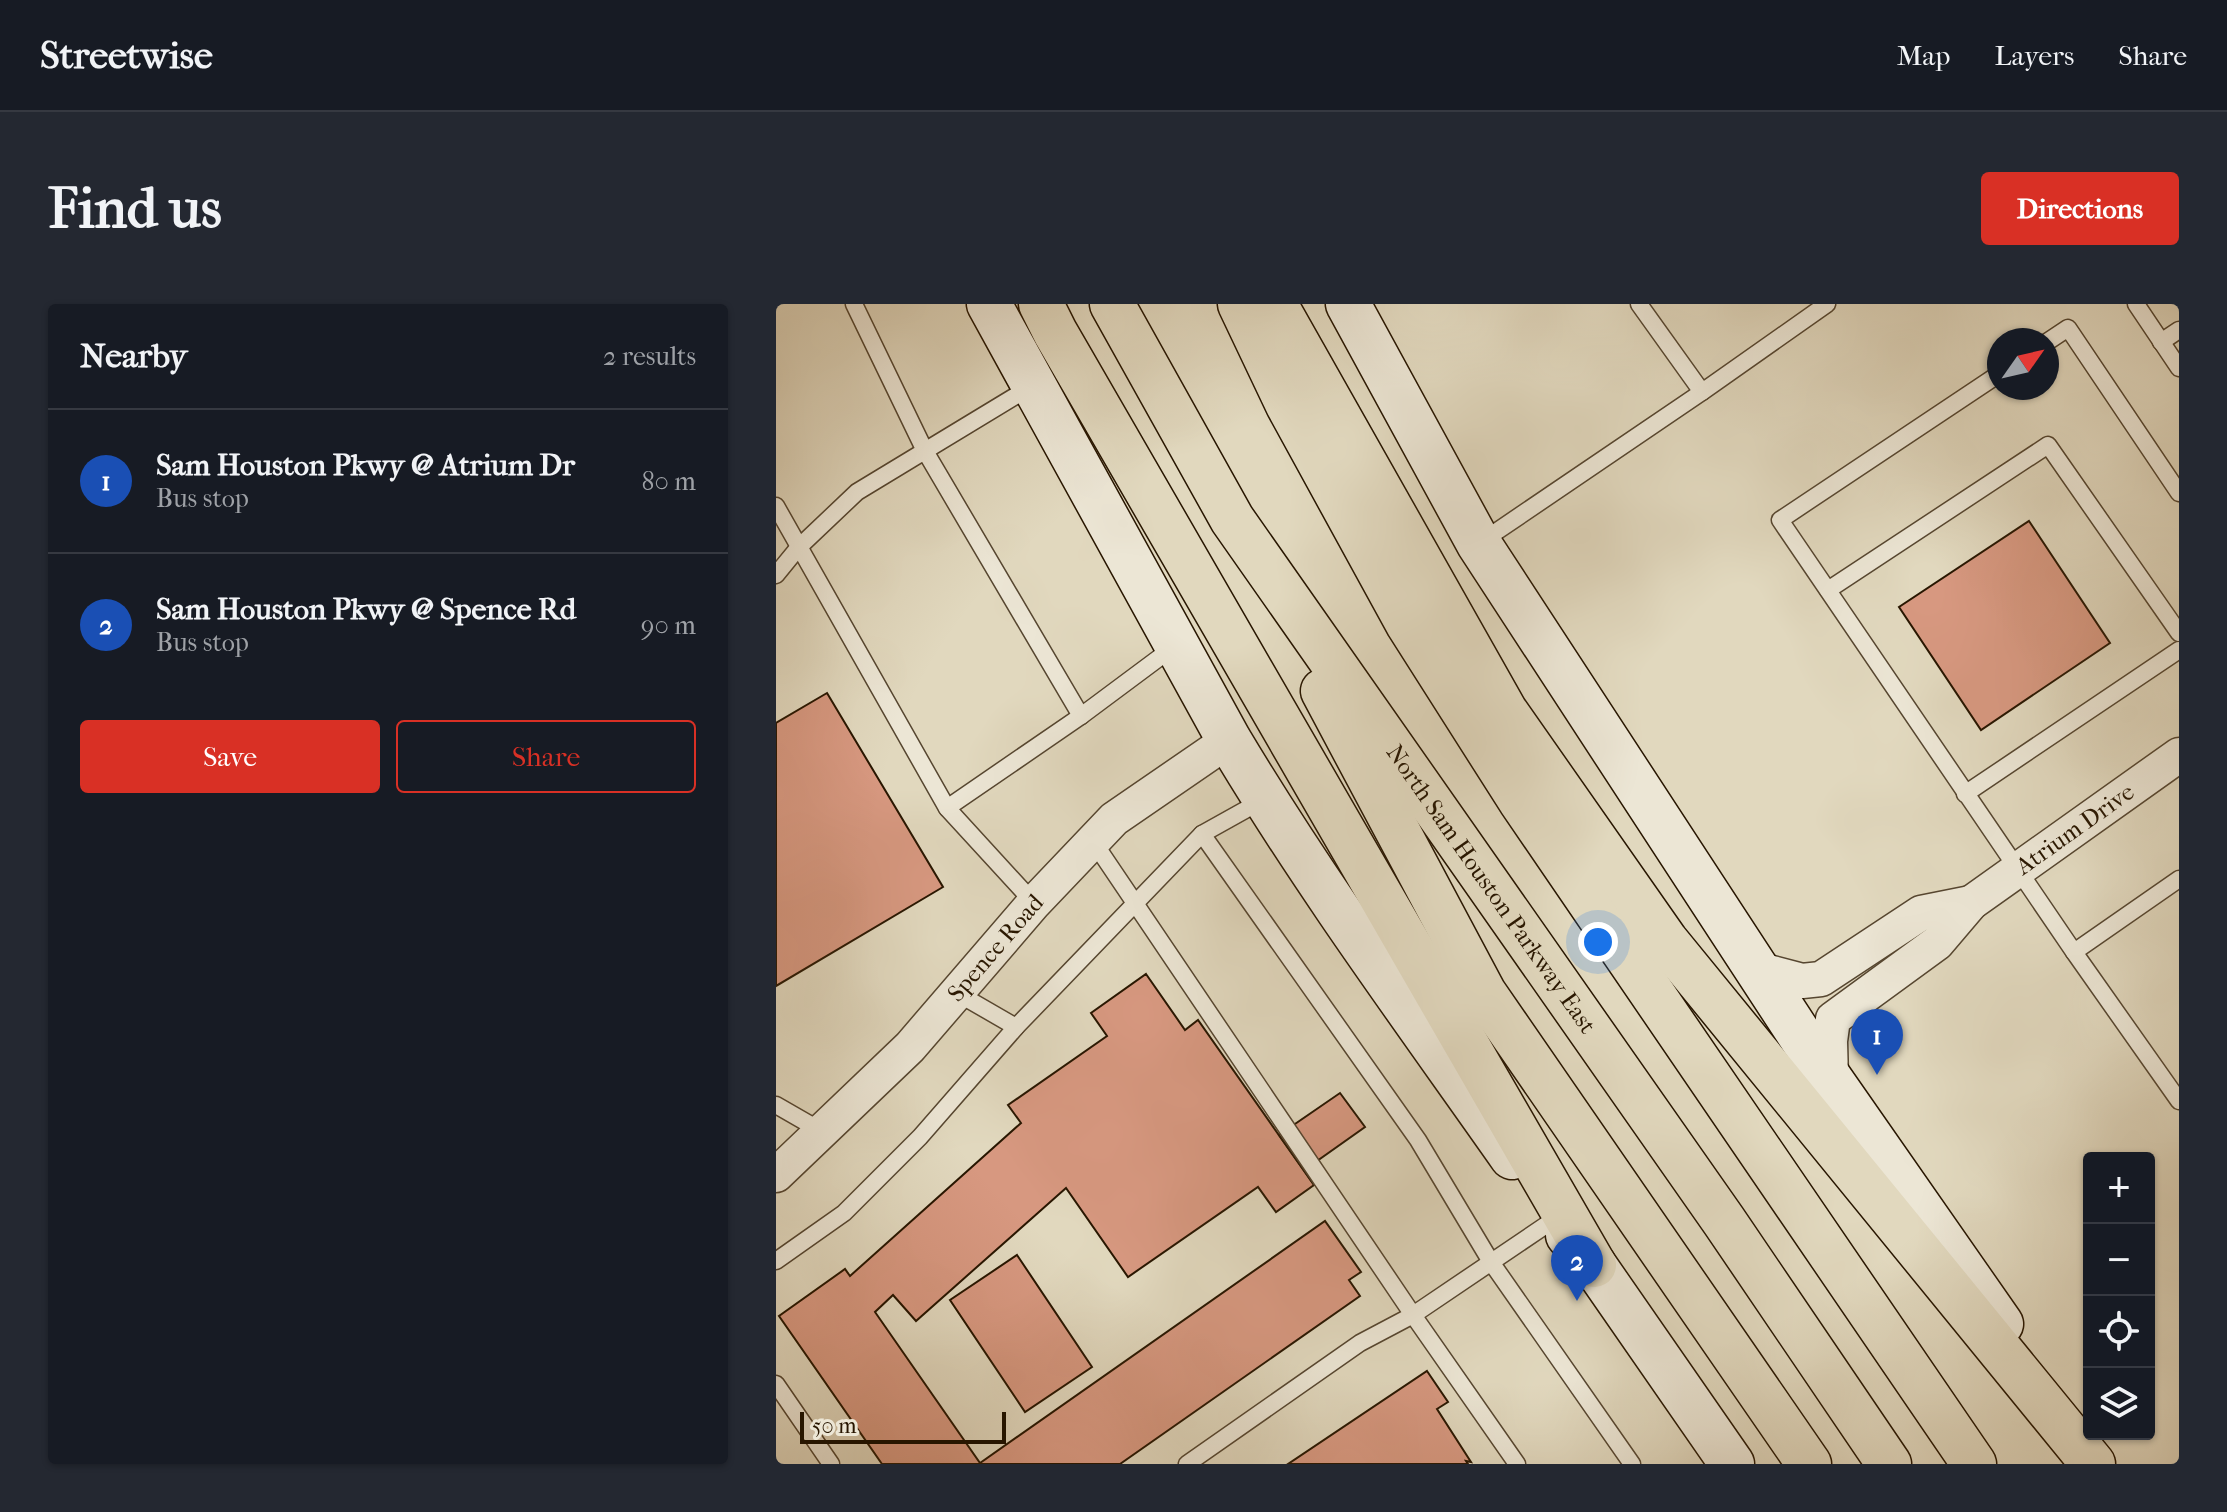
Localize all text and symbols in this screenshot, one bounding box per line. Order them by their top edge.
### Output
text: Streetwise [40,33,213,78]
text: Map [1897,39,1950,72]
text: Layers [1994,39,2074,72]
text: Share [2118,39,2187,72]
button: Directions [1981,172,2179,245]
text: Find us [48,176,222,241]
north arrow [1987,328,2059,400]
text: Nearby [80,336,187,376]
text: 2 results [603,341,696,372]
text: Sam Houston Pkwy @ Atrium Dr [156,448,575,483]
text: 1 [101,466,111,497]
text: 80 m [641,466,696,497]
text: Bus stop [156,483,249,514]
text: Sam Houston Pkwy @ Spence Rd [156,592,576,627]
text: 2 [99,610,113,641]
text: 90 m [641,610,696,641]
text: Bus stop [156,627,249,658]
button: Save [80,720,380,793]
button: Share [396,720,696,793]
street label: North Sam Houston Parkway East [1381,739,1602,1039]
street label: Atrium Drive [2010,777,2139,881]
street label: Spence Road [942,888,1049,1007]
your location [1578,922,1618,962]
pin: 1 [1851,1009,1903,1075]
map controls [2083,1152,2155,1440]
button: + [2083,1152,2155,1224]
button: − [2083,1224,2155,1296]
pin: 2 [1551,1235,1603,1301]
button: locate [2083,1296,2155,1368]
button: layers [2083,1368,2155,1440]
scale bar [800,1408,1006,1444]
text: 50 m [812,1413,857,1439]

